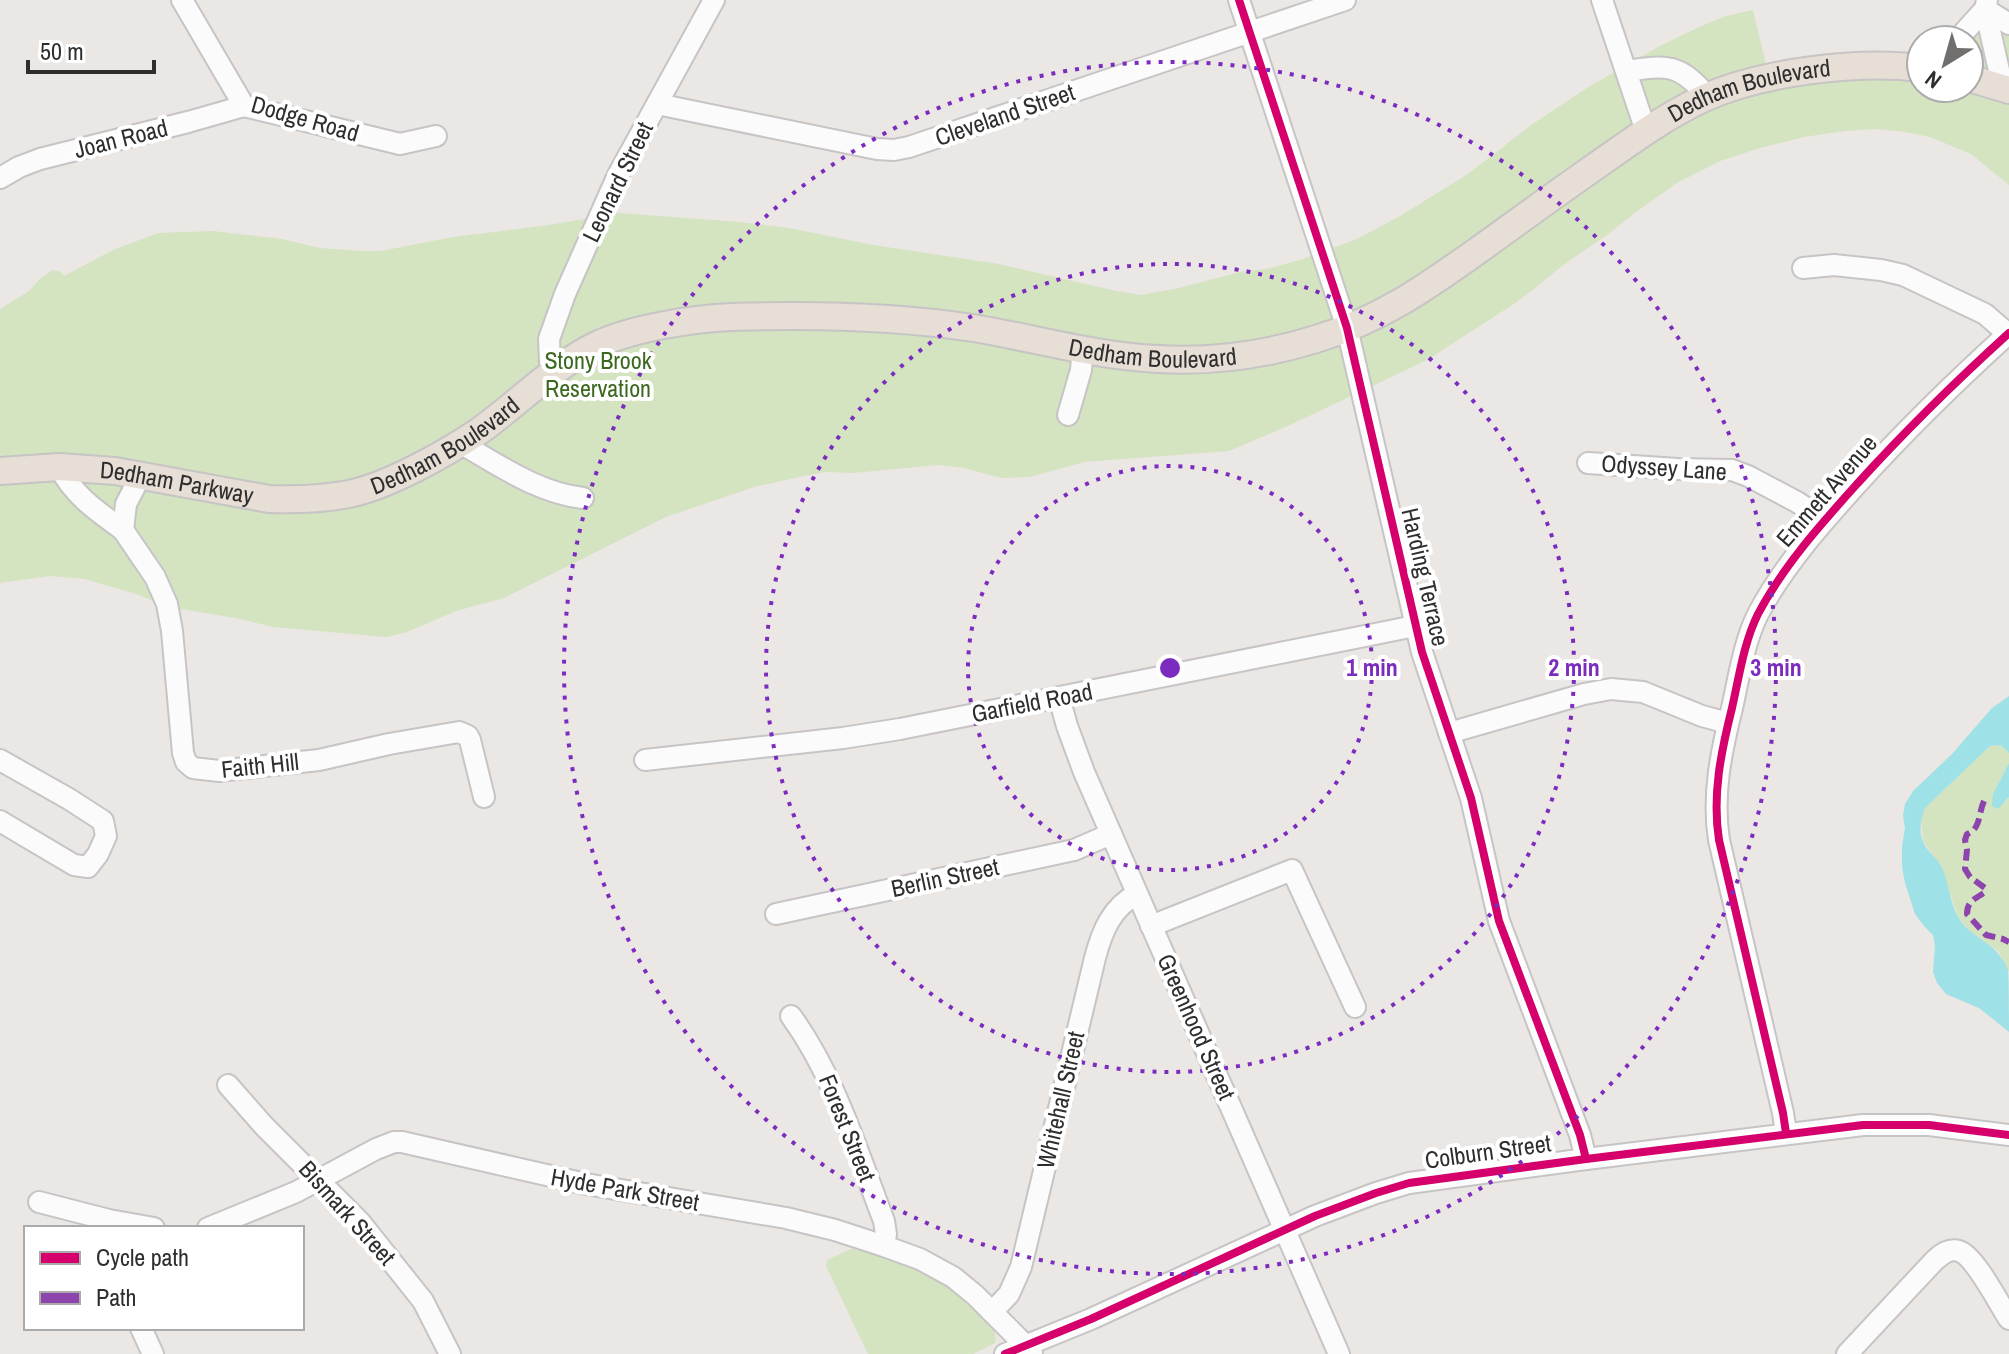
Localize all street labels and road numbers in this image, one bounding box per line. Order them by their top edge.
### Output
street label: Dedham Boulevard [1662,51,1832,129]
street label: Cleveland Street [931,75,1079,153]
street label: Dodge Road [248,87,363,149]
street label: Joan Road [71,111,171,165]
street label: Leonard Street [574,116,660,247]
street label: Dedham Boulevard [1066,330,1238,375]
street label: Dedham Boulevard [366,389,526,502]
street label: Emmett Avenue [1769,428,1884,553]
street label: Odyssey Lane [1600,447,1728,487]
street label: Dedham Parkway [99,453,256,511]
street label: Harding Terrace [1395,505,1457,649]
street label: Garfield Road [969,675,1095,729]
street label: Faith Hill [220,745,300,785]
street label: Berlin Street [888,850,1002,904]
street label: Greenhood Street [1150,949,1244,1105]
street label: Whitehall Street [1029,1027,1091,1172]
street label: Forest Street [812,1069,884,1186]
street label: Colburn Street [1423,1126,1553,1176]
street label: Bismark Street [292,1153,404,1272]
street label: Hyde Park Street [549,1160,702,1218]

